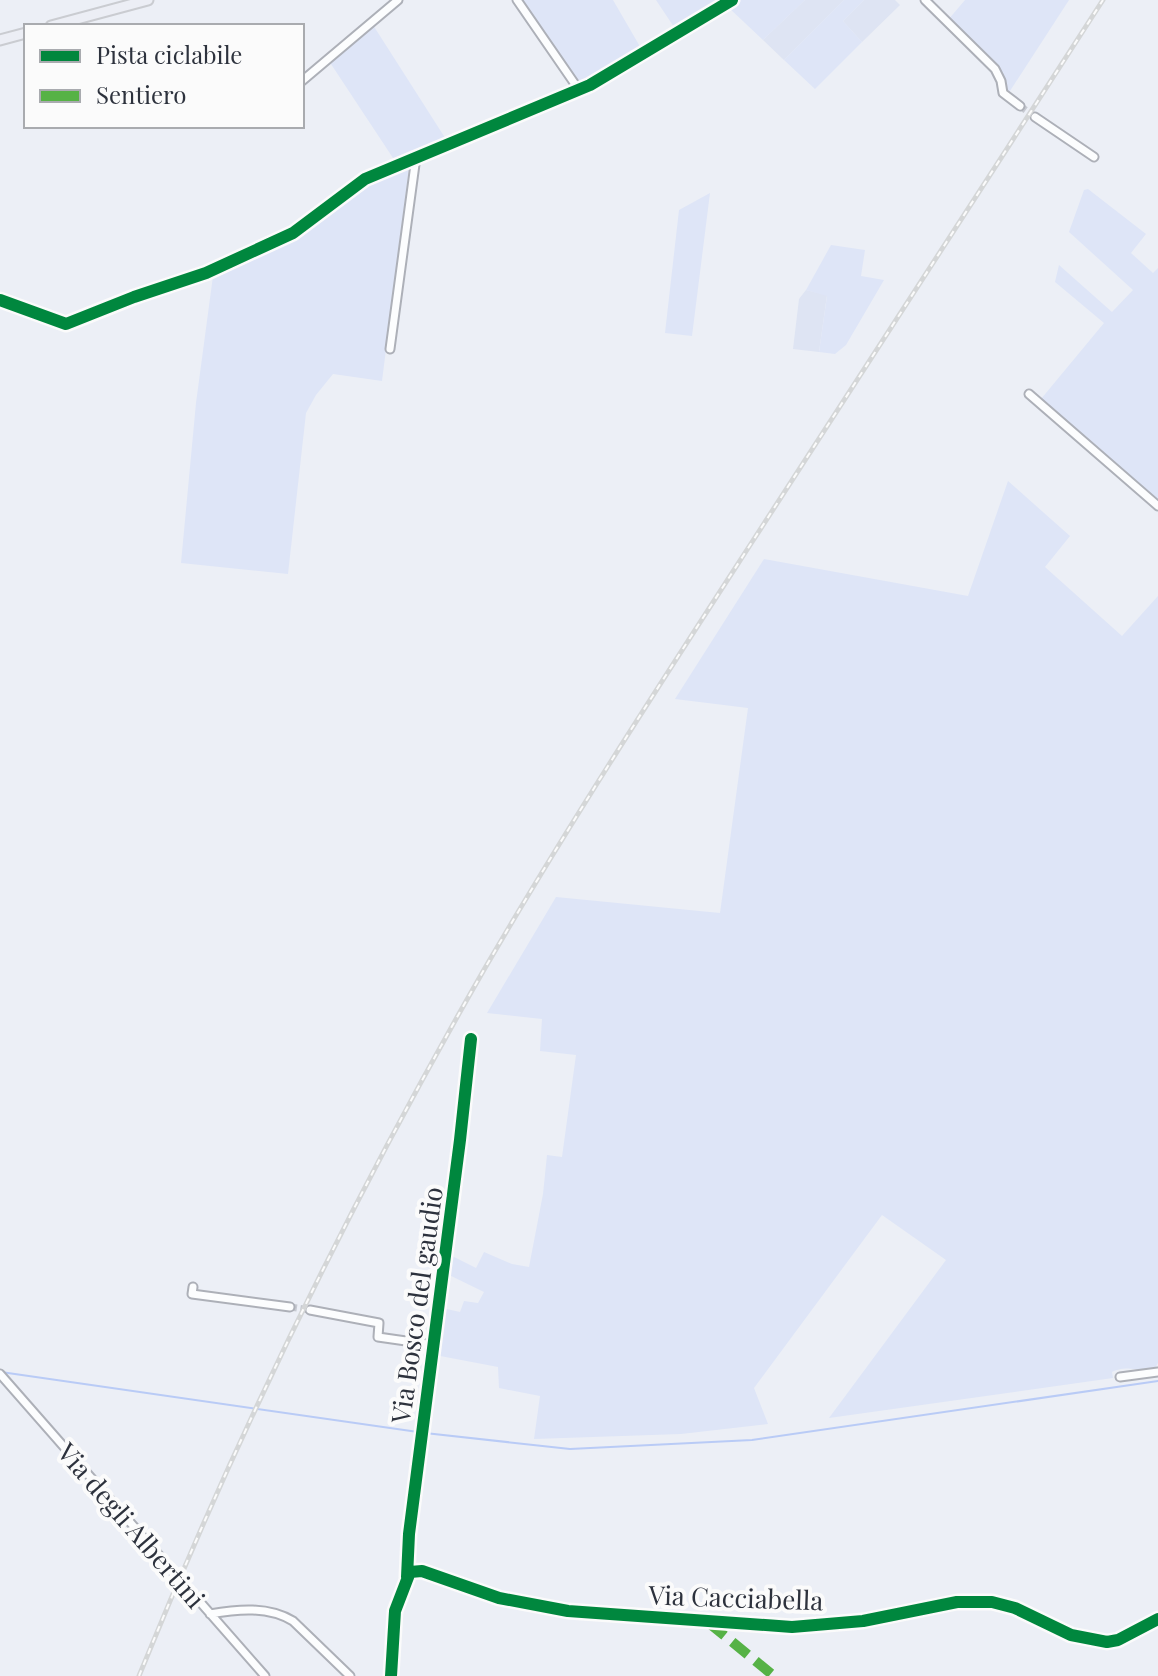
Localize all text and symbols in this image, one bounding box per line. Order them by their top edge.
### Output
legend [24,24,304,128]
text: Pista ciclabile [96,38,242,70]
text: Sentiero [96,78,186,110]
street label: Via Bosco del gaudio [382,1184,450,1427]
street label: Via degli Albertini [50,1434,214,1615]
street label: Via Cacciabella [647,1576,824,1618]

